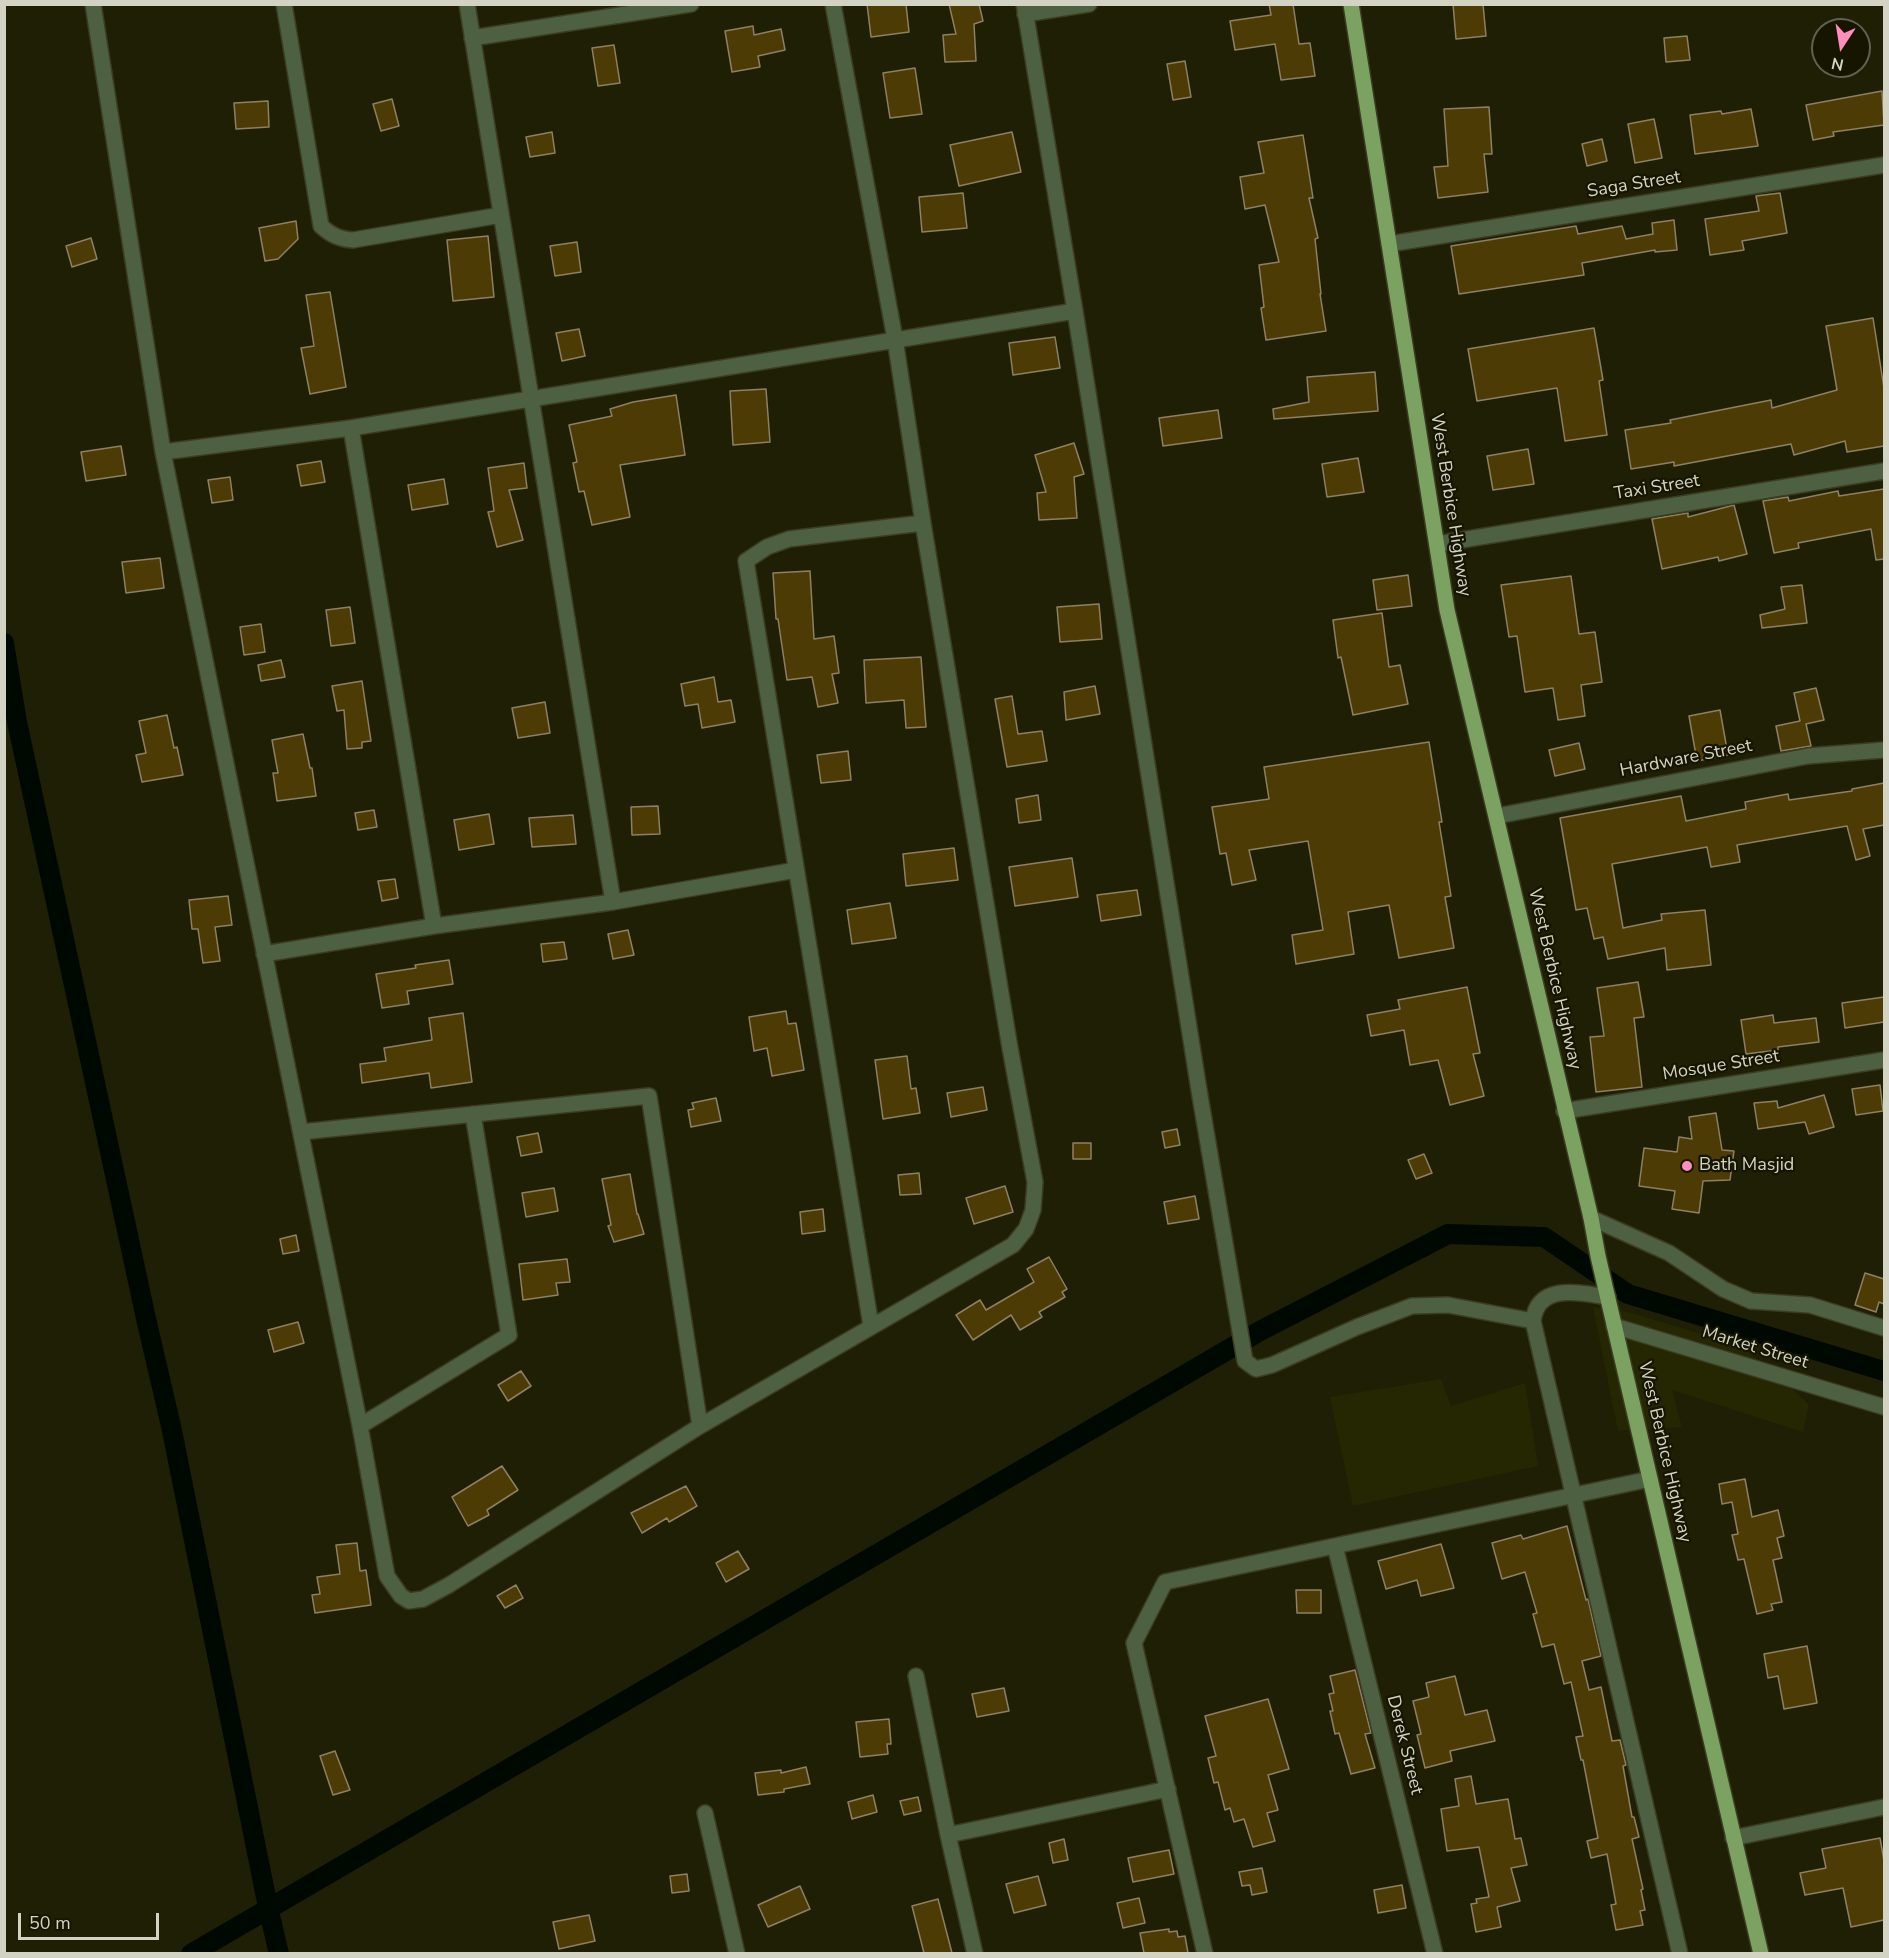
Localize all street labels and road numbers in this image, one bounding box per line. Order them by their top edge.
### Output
street label: Saga Street [1586,167,1682,203]
street label: West Berbice Highway [1425,412,1475,598]
street label: Taxi Street [1613,471,1701,505]
street label: Hardware Street [1618,736,1754,782]
street label: West Berbice Highway [1523,886,1585,1072]
street label: Mosque Street [1661,1046,1781,1086]
street label: Market Street [1699,1322,1811,1374]
street label: West Berbice Highway [1633,1359,1695,1545]
street label: Derek Street [1381,1693,1427,1797]

